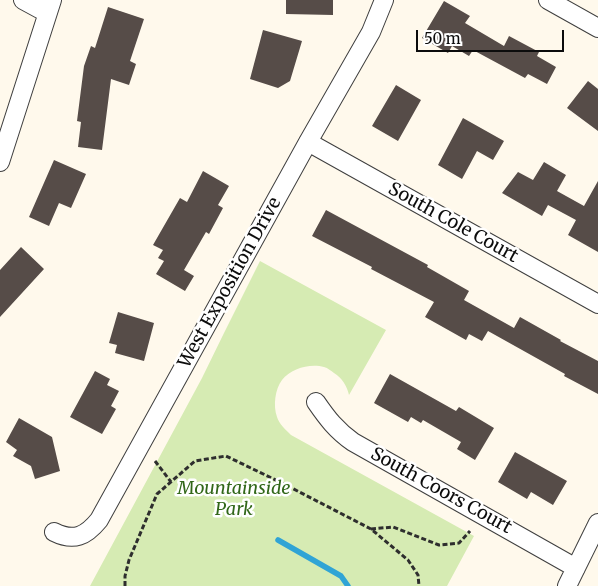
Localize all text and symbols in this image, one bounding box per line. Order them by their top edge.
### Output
scale bar [418,20,566,52]
text: 50 m [424,29,461,48]
street label: South Cole Court [384,178,522,268]
street label: West Exposition Drive [174,194,286,372]
street label: South Coors Court [367,443,515,539]
park label: Mountainside Park [178,478,290,520]

